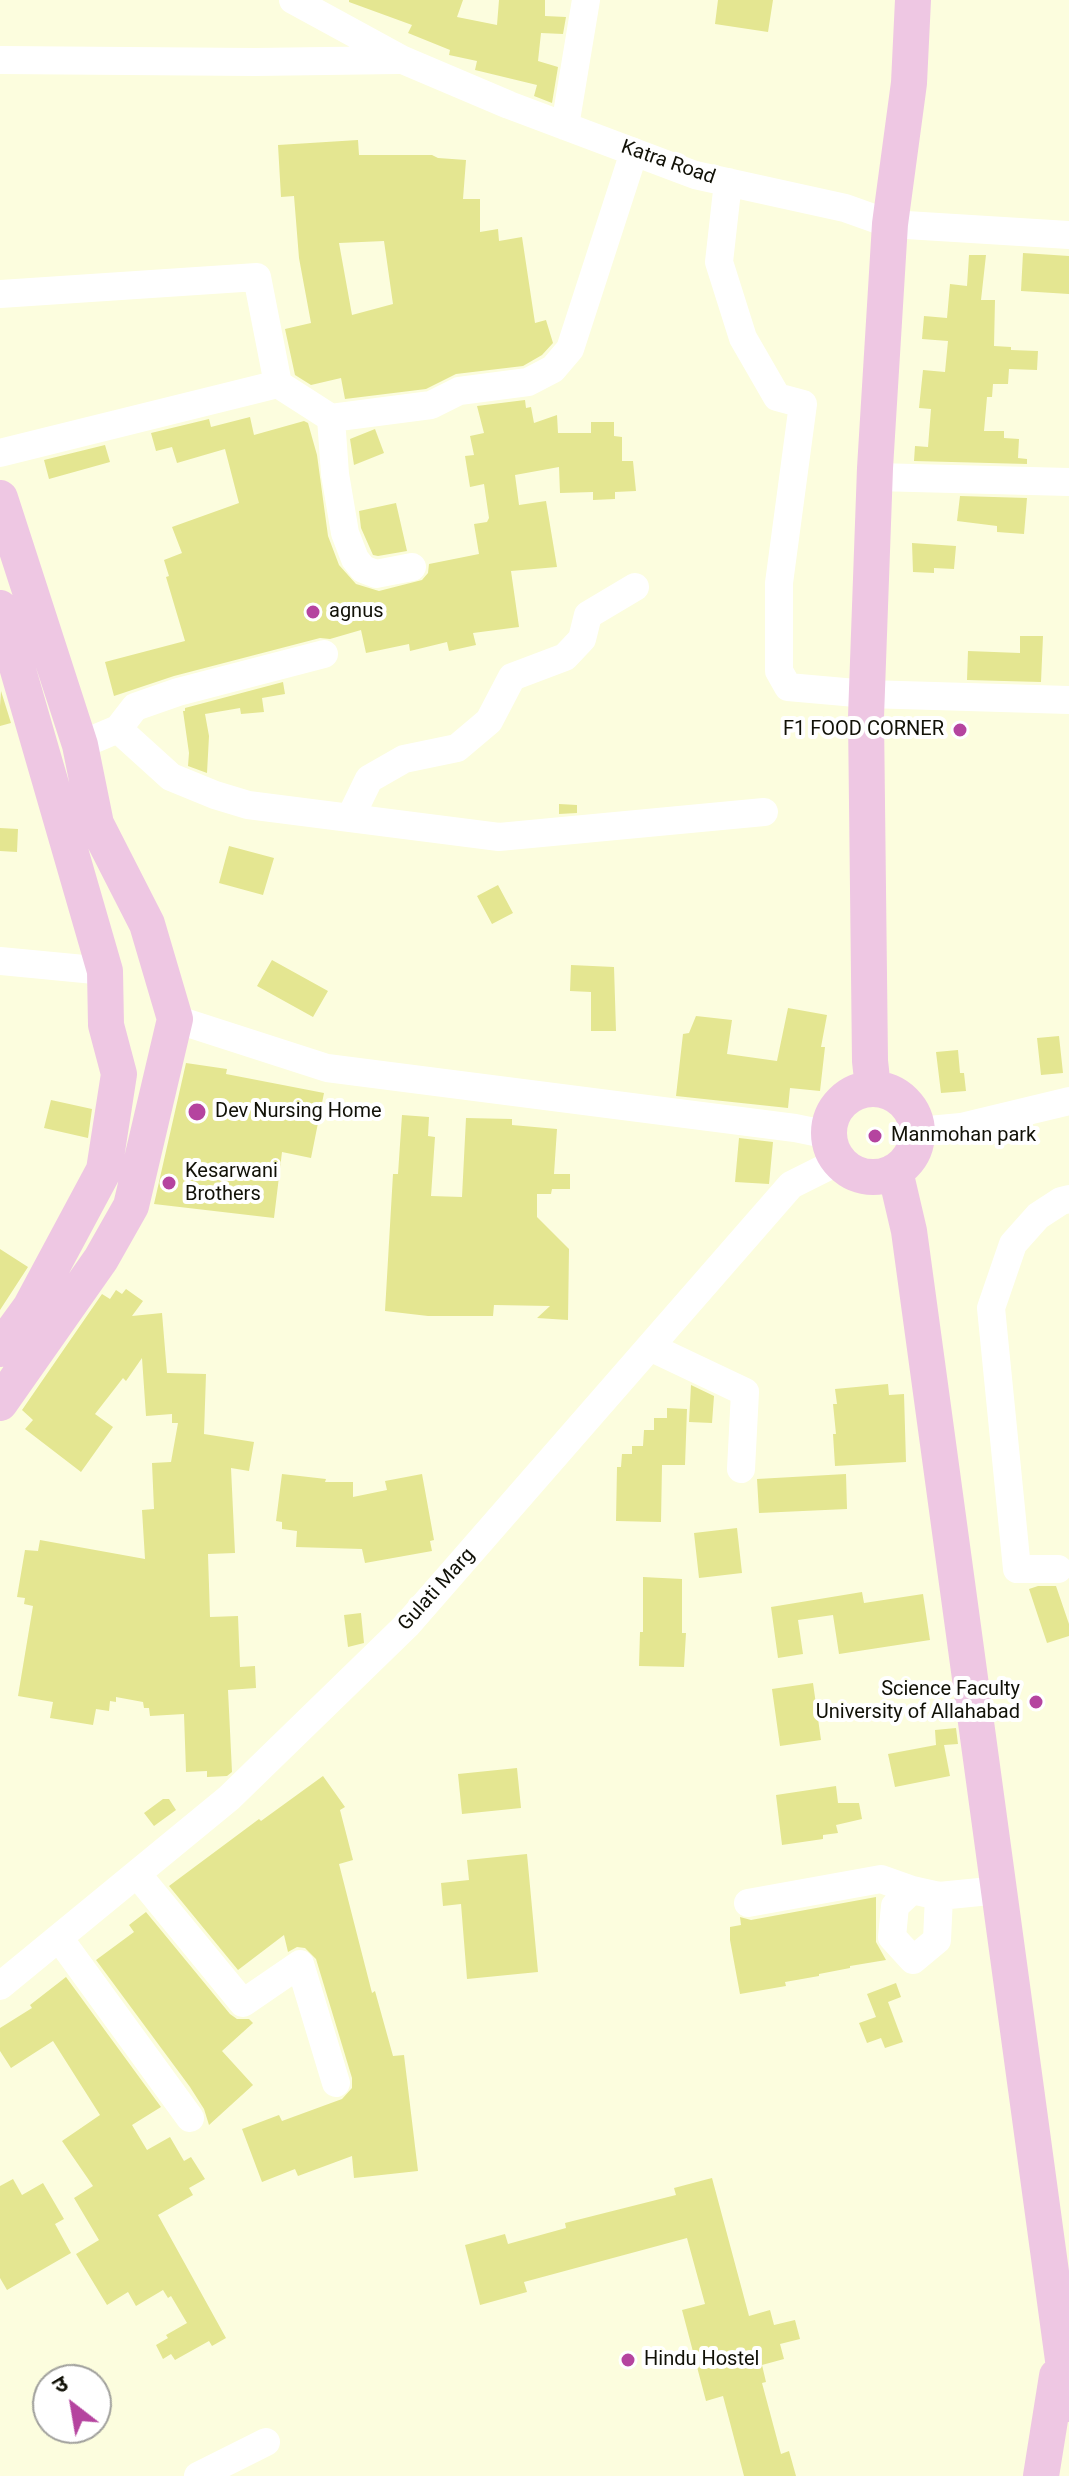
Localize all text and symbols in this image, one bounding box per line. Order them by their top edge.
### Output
street label: Katra Road [618,136,718,190]
place label: agnus [329,600,384,624]
marker: agnus [304,603,322,621]
place label: F1 FOOD CORNER [783,718,944,742]
marker: F1 FOOD CORNER [951,721,969,739]
place label: Dev Nursing Home [215,1100,382,1124]
marker: Dev Nursing Home [186,1101,208,1123]
place label: Manmohan park [891,1124,1036,1148]
marker: Manmohan park [866,1127,884,1145]
place label: Kesarwani Brothers [185,1160,278,1207]
marker: Kesarwani Brothers [160,1174,178,1192]
street label: Gulati Marg [394,1544,480,1636]
place label: Science Faculty University of Allahabad [816,1678,1020,1725]
marker: Science Faculty University of Allahabad [1027,1693,1045,1711]
place label: Hindu Hostel [644,2348,759,2372]
marker: Hindu Hostel [619,2351,637,2369]
north arrow [32,2364,112,2444]
text: उ [48,2371,72,2399]

